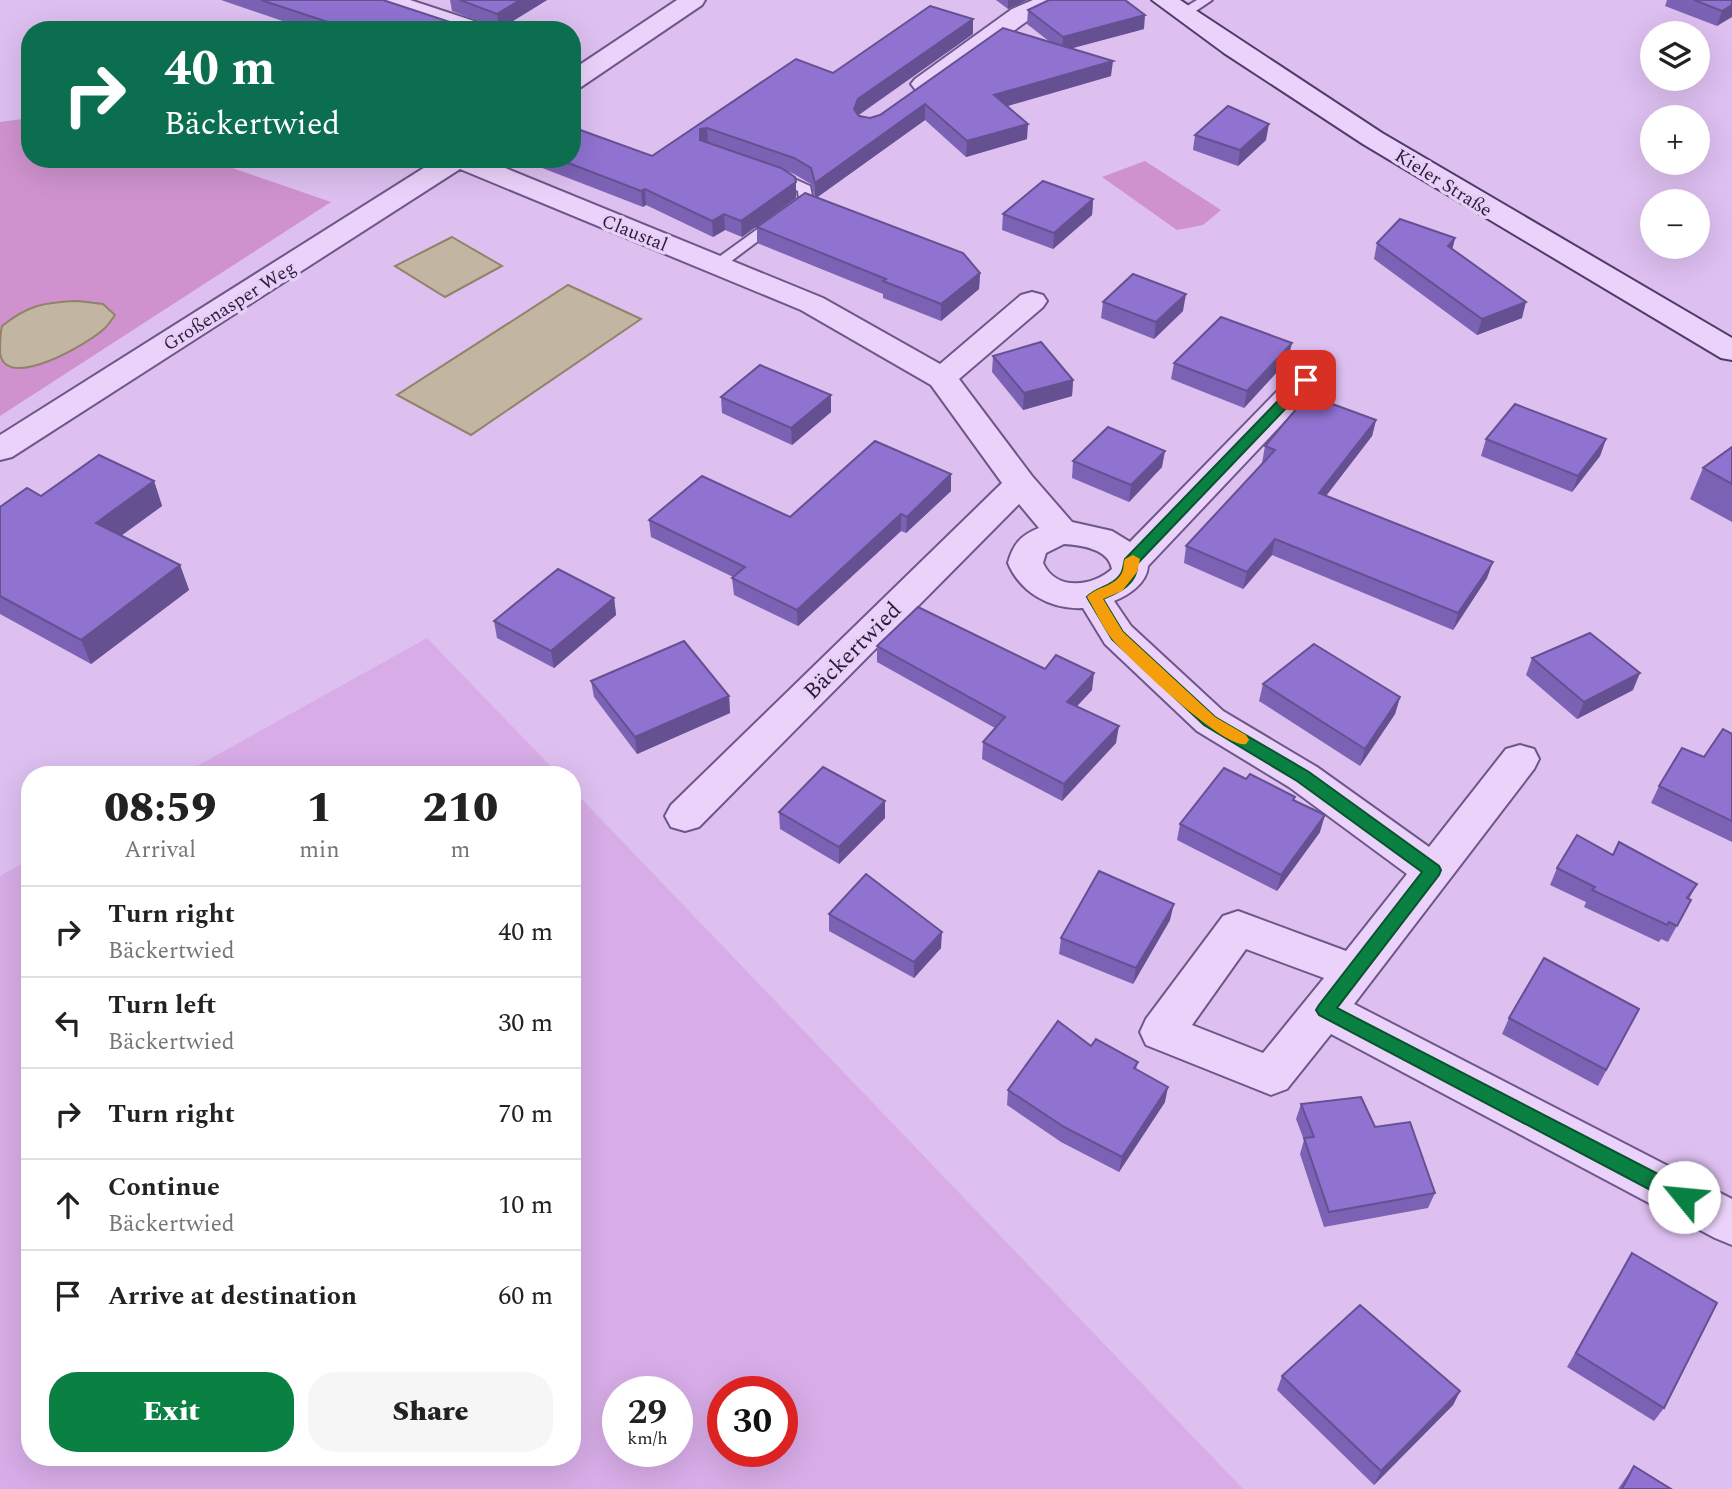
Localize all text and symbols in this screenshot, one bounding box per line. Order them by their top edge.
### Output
map controls [1640,21,1710,259]
button: layers [1640,21,1710,91]
text: 40 m [164,32,275,107]
icon: right [49,49,140,140]
text: Bäckertwied [164,100,340,149]
button: + [1640,105,1710,175]
street label: Kieler Straße [1389,142,1498,225]
button: − [1640,189,1710,259]
street label: Claustal [597,207,672,260]
street label: Großenasper Weg [158,254,302,359]
pin [1276,350,1336,410]
icon: arrive [1287,361,1325,399]
street label: Bäckertwied [796,594,910,708]
text: 08:59 [104,777,216,840]
text: 1 [307,777,332,840]
text: 210 [422,777,498,840]
text: Arrival [124,833,196,868]
text: min [299,833,340,868]
text: m [450,833,470,868]
text: Turn right [108,894,235,934]
text: 40 m [498,912,553,952]
icon: right [49,913,87,951]
text: Bäckertwied [108,934,235,969]
text: Turn left [108,985,216,1025]
text: 30 m [498,1003,553,1043]
icon: left [49,1004,87,1042]
text: Bäckertwied [108,1025,235,1060]
text: Turn right [108,1094,235,1134]
text: 70 m [498,1094,553,1134]
icon: right [49,1095,87,1133]
position arrow [1647,1160,1721,1234]
text: Continue [108,1167,220,1207]
text: 10 m [498,1185,553,1225]
icon: ahead [49,1186,87,1224]
text: Bäckertwied [108,1207,235,1242]
text: Arrive at destination [108,1276,357,1316]
text: 60 m [498,1276,553,1316]
icon: arrive [49,1277,87,1315]
button: Exit [49,1372,294,1452]
button: Share [308,1372,553,1452]
speed limit sign: 30 [707,1376,798,1467]
text: 29 [628,1386,667,1439]
text: km/h [627,1425,668,1452]

